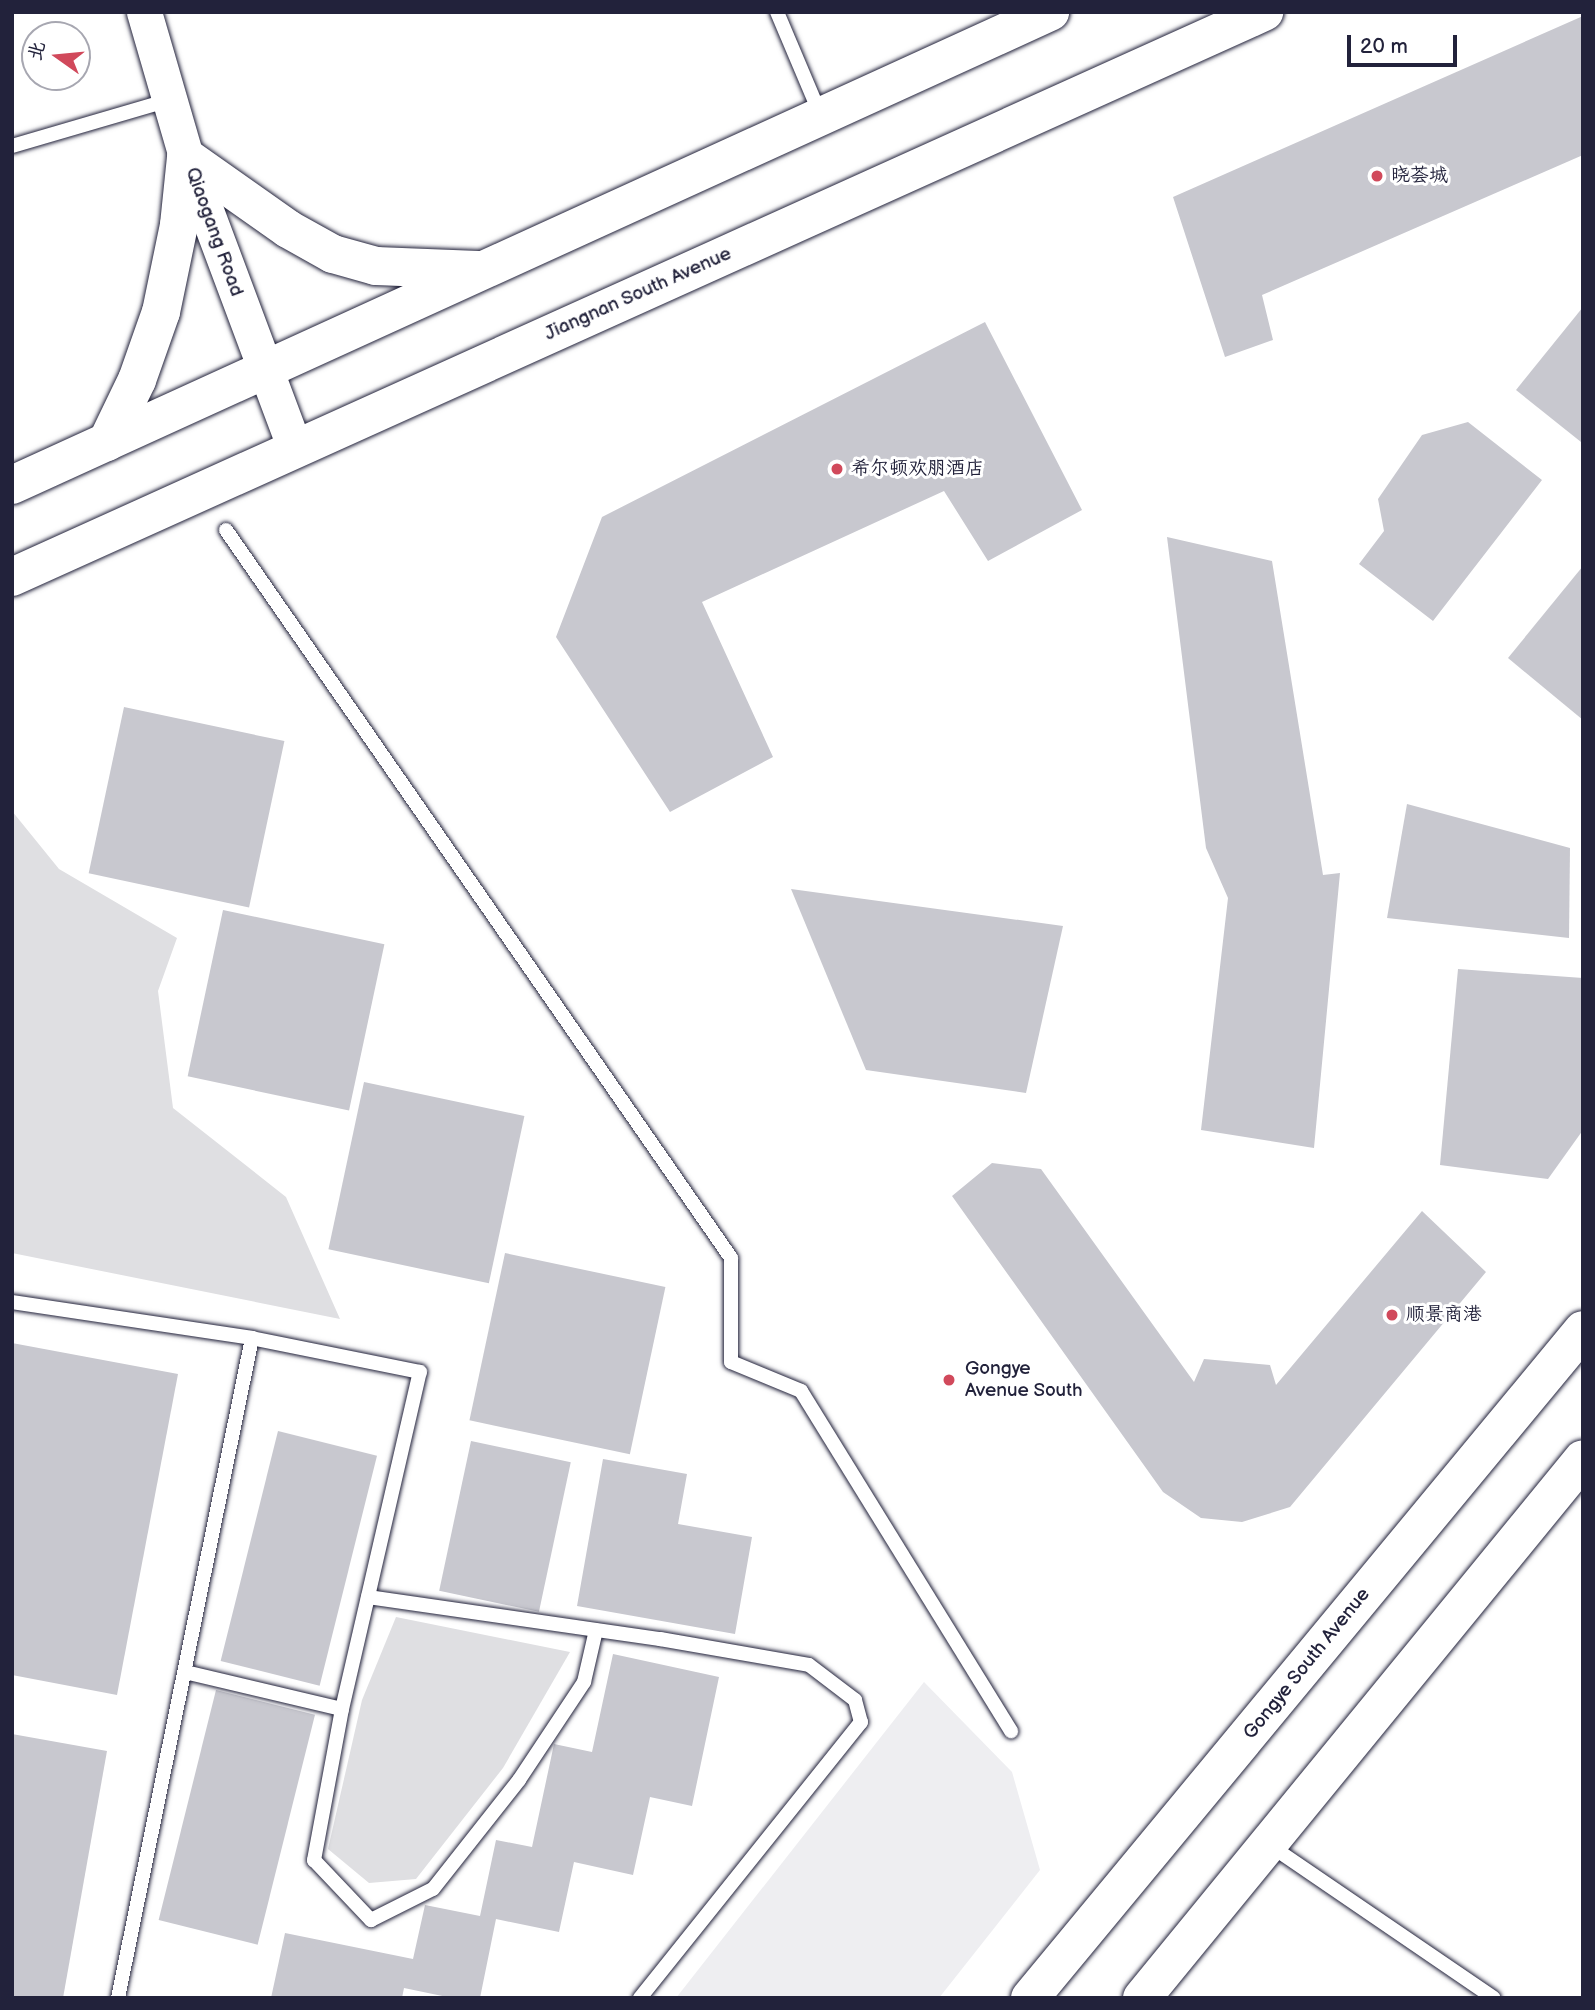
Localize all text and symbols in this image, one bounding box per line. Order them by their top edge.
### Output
north arrow [21,21,91,91]
scale bar [1350,21,1460,65]
text: 20 m [1360,34,1408,59]
text: 北 [24,39,51,63]
street label: Qiaogang Road [180,165,248,299]
place label: 晓荟城 [1391,165,1448,187]
marker: 晓荟城 [1369,168,1385,184]
street label: Jiangnan South Avenue [541,242,735,346]
place label: 希尔顿欢朋酒店 [851,458,984,480]
marker: 希尔顿欢朋酒店 [829,461,845,477]
place label: 顺景商港 [1406,1304,1482,1326]
marker: 顺景商港 [1384,1307,1400,1323]
place label: Gongye Avenue South [965,1358,1083,1402]
marker: Gongye Avenue South [939,1370,959,1390]
street label: Gongye South Avenue [1239,1584,1375,1744]

